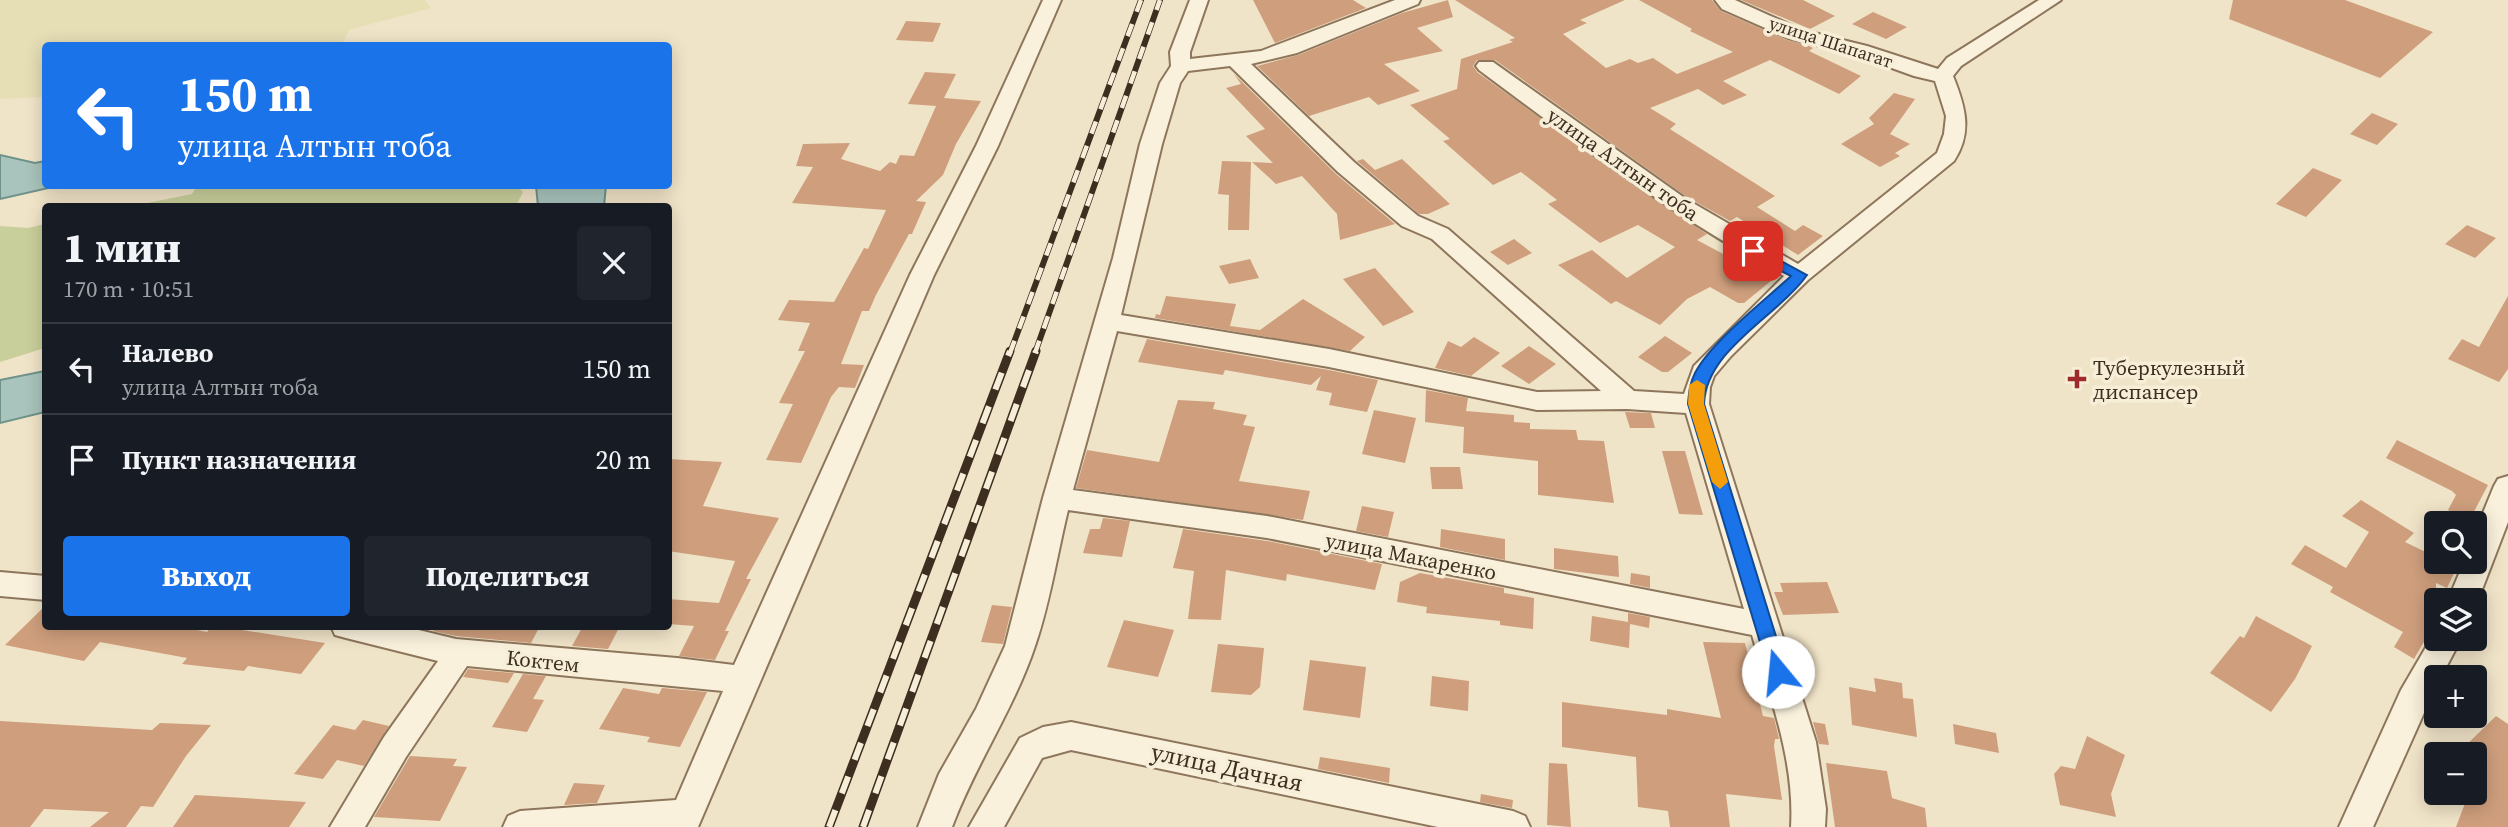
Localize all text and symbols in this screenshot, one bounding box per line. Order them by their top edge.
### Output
street label: улица Шапагат [1766,10,1897,74]
text: 150 m [178,60,313,127]
icon: left [63,70,154,161]
street label: улица Алтын тоба [1541,101,1705,228]
text: улица Алтын тоба [178,124,452,168]
text: 1 мин [63,218,181,276]
pin [1723,221,1783,281]
button: close [577,226,651,300]
icon: arrive [1734,232,1772,270]
text: 170 m · 10:51 [63,273,194,305]
text: Налево [122,335,213,371]
icon: left [63,350,101,388]
text: 150 m [583,351,651,387]
place label: Туберкулезный диспансер [2093,353,2245,406]
marker: Туберкулезный диспансер [2067,369,2087,389]
text: улица Алтын тоба [122,371,319,403]
icon: arrive [63,441,101,479]
text: Пункт назначения [122,442,356,478]
text: 20 m [596,442,651,478]
map controls [2424,511,2487,805]
button: search [2424,511,2487,574]
street label: улица Макаренко [1323,525,1499,587]
button: Выход [63,536,350,616]
button: Поделиться [364,536,651,616]
button: layers [2424,588,2487,651]
position arrow [1741,635,1815,709]
street label: Коктем [505,643,581,679]
button: + [2424,665,2487,728]
street label: улица Дачная [1148,735,1306,799]
button: − [2424,742,2487,805]

